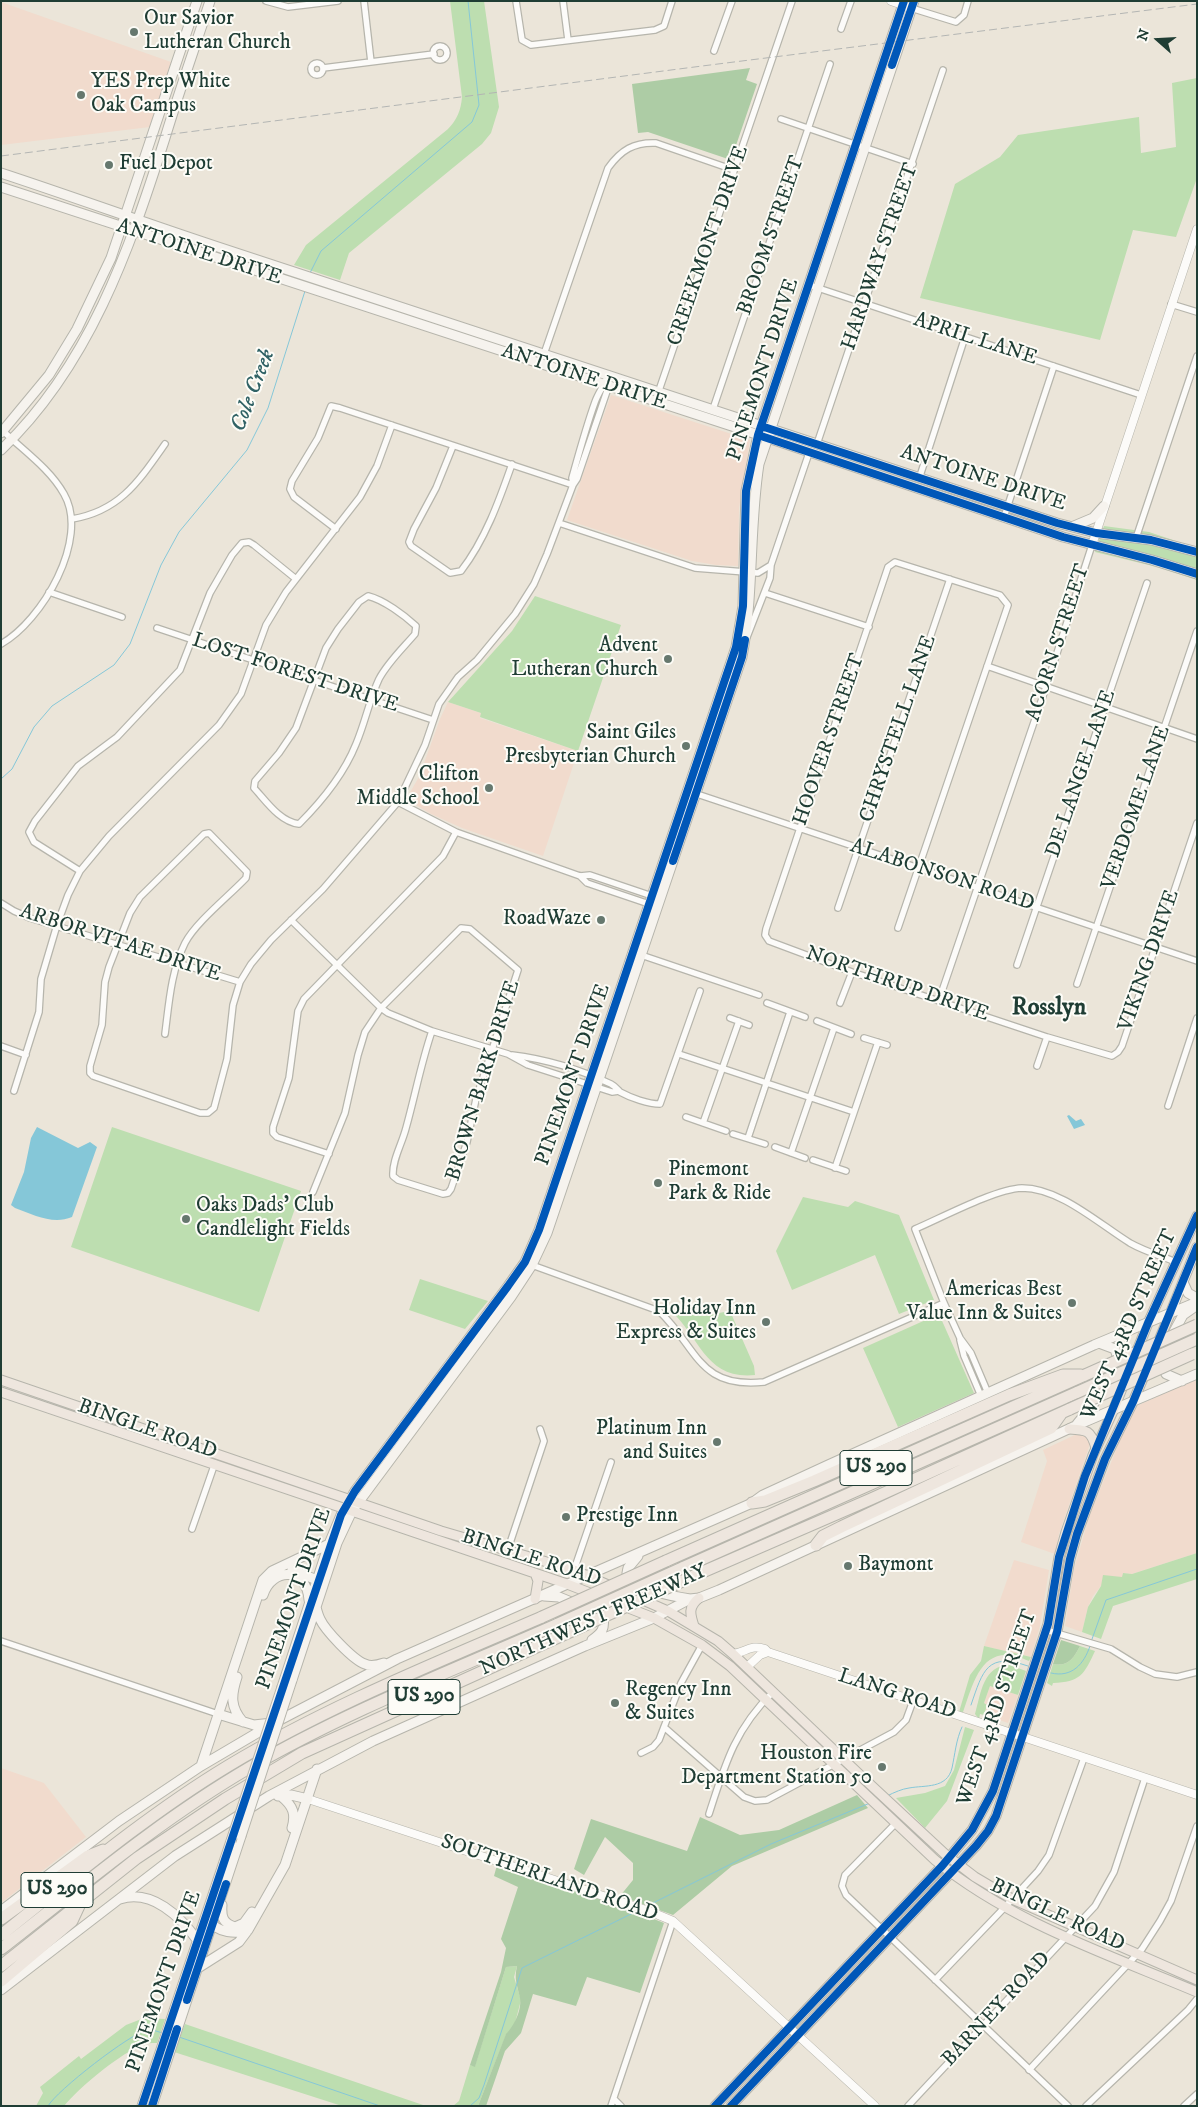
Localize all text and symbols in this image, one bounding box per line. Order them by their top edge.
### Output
place label: Our Savior Lutheran Church [144,7,291,57]
north arrow [1133,15,1183,65]
marker: Our Savior Lutheran Church [128,26,140,38]
text: N [1133,27,1154,43]
place label: YES Prep White Oak Campus [91,70,230,120]
marker: YES Prep White Oak Campus [75,89,87,101]
street label: CREEKMONT DRIVE [663,143,755,349]
place label: Fuel Depot [119,152,213,178]
street label: BROOM STREET [733,153,811,319]
marker: Fuel Depot [103,159,115,171]
street label: HARDWAY STREET [837,160,925,354]
street label: ANTOINE DRIVE [113,214,285,292]
street label: PINEMONT DRIVE [723,276,805,464]
street label: APRIL LANE [910,308,1040,372]
street label: ANTOINE DRIVE [498,339,670,417]
water label: Cole Creek [226,346,282,436]
street label: ANTOINE DRIVE [897,440,1069,518]
street label: ACORN STREET [1022,561,1096,725]
street label: LOST FOREST DRIVE [189,629,401,719]
street label: CHRYSTELL LANE [855,632,943,826]
place label: Advent Lutheran Church [511,634,658,684]
street label: HOOVER STREET [789,651,871,829]
marker: Advent Lutheran Church [662,653,674,665]
street label: DE LANGE LANE [1042,687,1122,861]
place label: Saint Giles Presbyterian Church [505,721,676,771]
street label: VERDOME LANE [1097,723,1177,893]
marker: Saint Giles Presbyterian Church [680,740,692,752]
place label: Clifton Middle School [356,763,479,813]
marker: Clifton Middle School [483,782,495,794]
street label: ALABONSON ROAD [847,834,1037,918]
street label: VIKING DRIVE [1114,887,1186,1035]
street label: ARBOR VITAE DRIVE [16,900,224,988]
place label: RoadWaze [503,907,591,933]
marker: RoadWaze [595,914,607,926]
street label: NORTHRUP DRIVE [802,942,992,1028]
street label: BROWN BARK DRIVE [441,978,527,1184]
street label: PINEMONT DRIVE [531,981,617,1169]
district label: Rosslyn [1012,995,1086,1023]
place label: Pinemont Park & Ride [668,1158,771,1208]
marker: Pinemont Park & Ride [652,1177,664,1189]
place label: Oaks Dads' Club Candlelight Fields [196,1194,350,1244]
marker: Oaks Dads' Club Candlelight Fields [180,1213,192,1225]
street label: WEST 43RD STREET [1077,1226,1183,1424]
place label: Americas Best Value Inn & Suites [907,1278,1062,1328]
place label: Holiday Inn Express & Suites [616,1297,756,1347]
marker: Americas Best Value Inn & Suites [1066,1297,1078,1309]
marker: Holiday Inn Express & Suites [760,1316,772,1328]
street label: BINGLE ROAD [74,1394,220,1466]
place label: Platinum Inn and Suites [596,1417,707,1467]
marker: Platinum Inn and Suites [711,1436,723,1448]
road number: US 290 [840,1450,912,1486]
place label: Prestige Inn [576,1504,678,1530]
street label: PINEMONT DRIVE [252,1505,338,1693]
marker: Prestige Inn [560,1511,572,1523]
street label: BINGLE ROAD [458,1525,604,1593]
place label: Baymont [858,1553,934,1579]
street label: NORTHWEST FREEWAY [476,1559,712,1683]
marker: Baymont [842,1560,854,1572]
street label: WEST 43RD STREET [953,1606,1043,1810]
street label: LANG ROAD [835,1664,959,1726]
place label: Regency Inn & Suites [625,1678,731,1728]
road number: US 290 [388,1680,460,1714]
marker: Regency Inn & Suites [609,1697,621,1709]
place label: Houston Fire Department Station 50 [681,1742,872,1792]
marker: Houston Fire Department Station 50 [876,1761,888,1773]
street label: SOUTHERLAND ROAD [437,1830,661,1928]
road number: US 290 [21,1872,93,1908]
street label: BINGLE ROAD [986,1874,1128,1958]
street label: PINEMONT DRIVE [122,1888,208,2076]
street label: BARNEY ROAD [937,1947,1057,2073]

